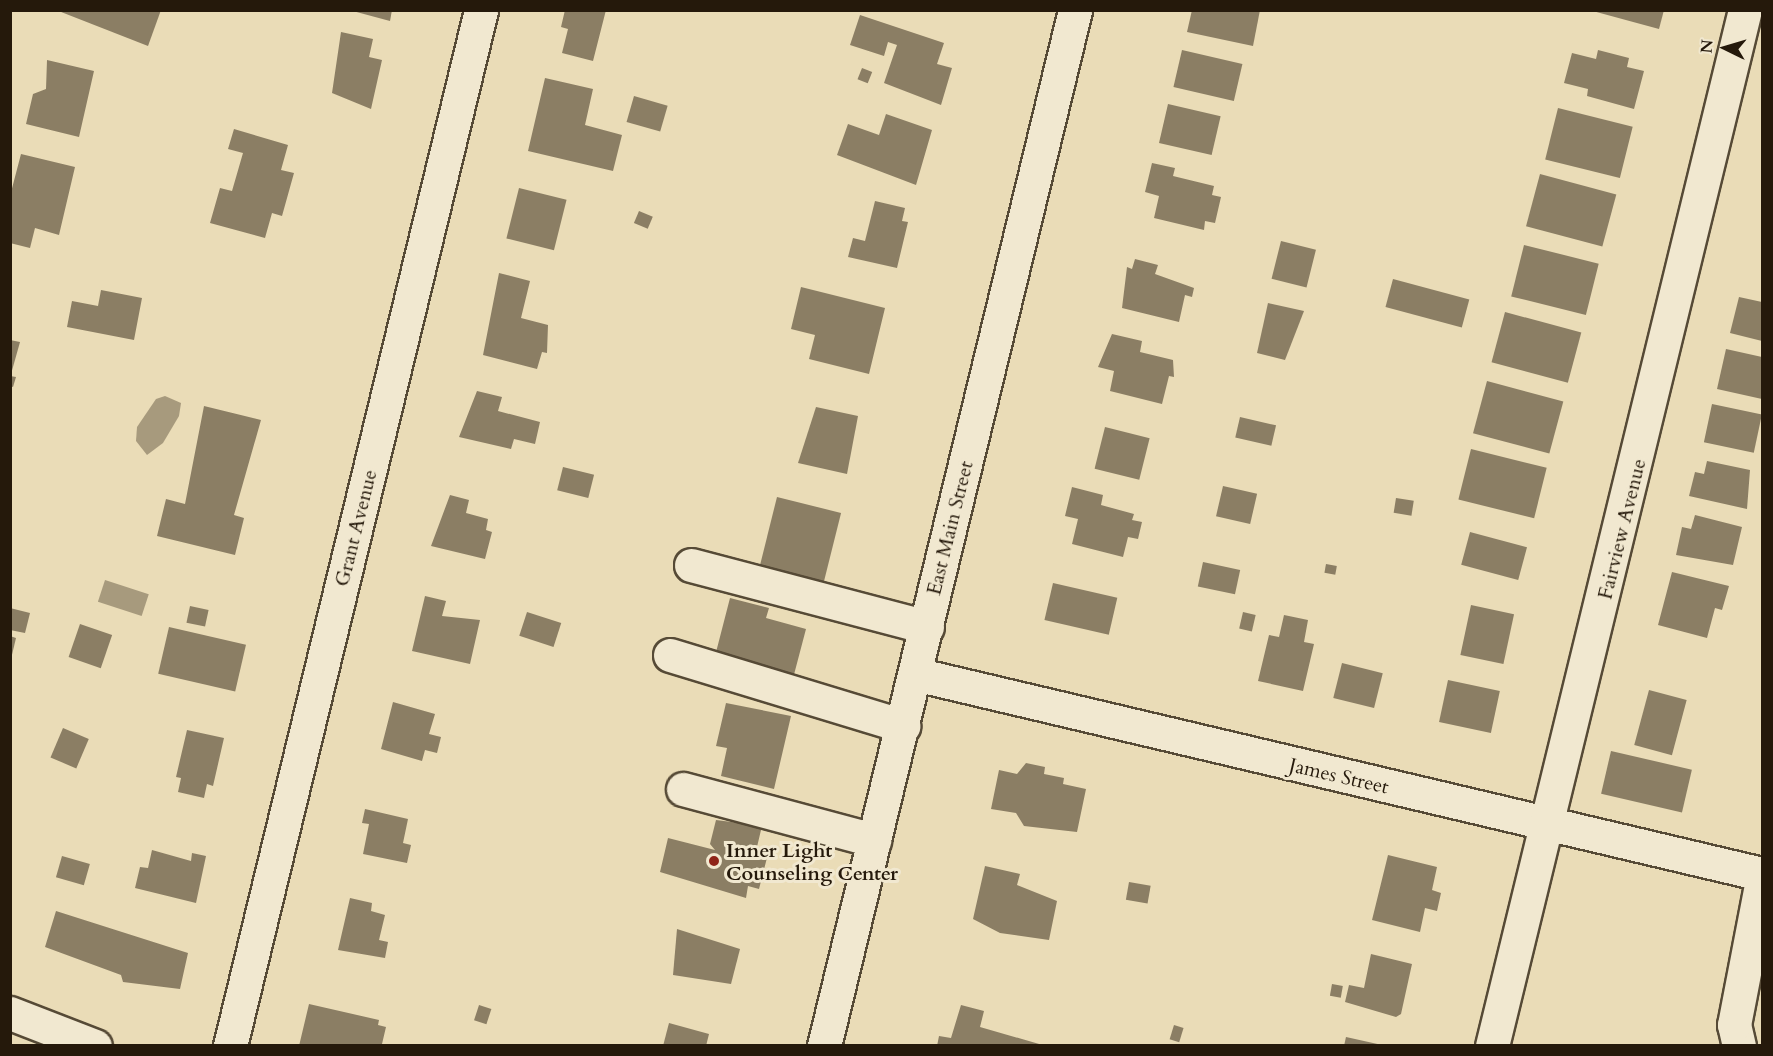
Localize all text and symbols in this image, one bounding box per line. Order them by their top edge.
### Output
north arrow [1695,18,1755,78]
text: N [1696,39,1719,54]
street label: Fairview Avenue [1593,456,1651,602]
street label: East Main Street [922,458,978,598]
street label: Grant Avenue [330,467,382,589]
street label: James Street [1287,753,1391,799]
place label: Inner Light Counseling Center [726,838,898,885]
marker: Inner Light Counseling Center [707,854,721,868]

